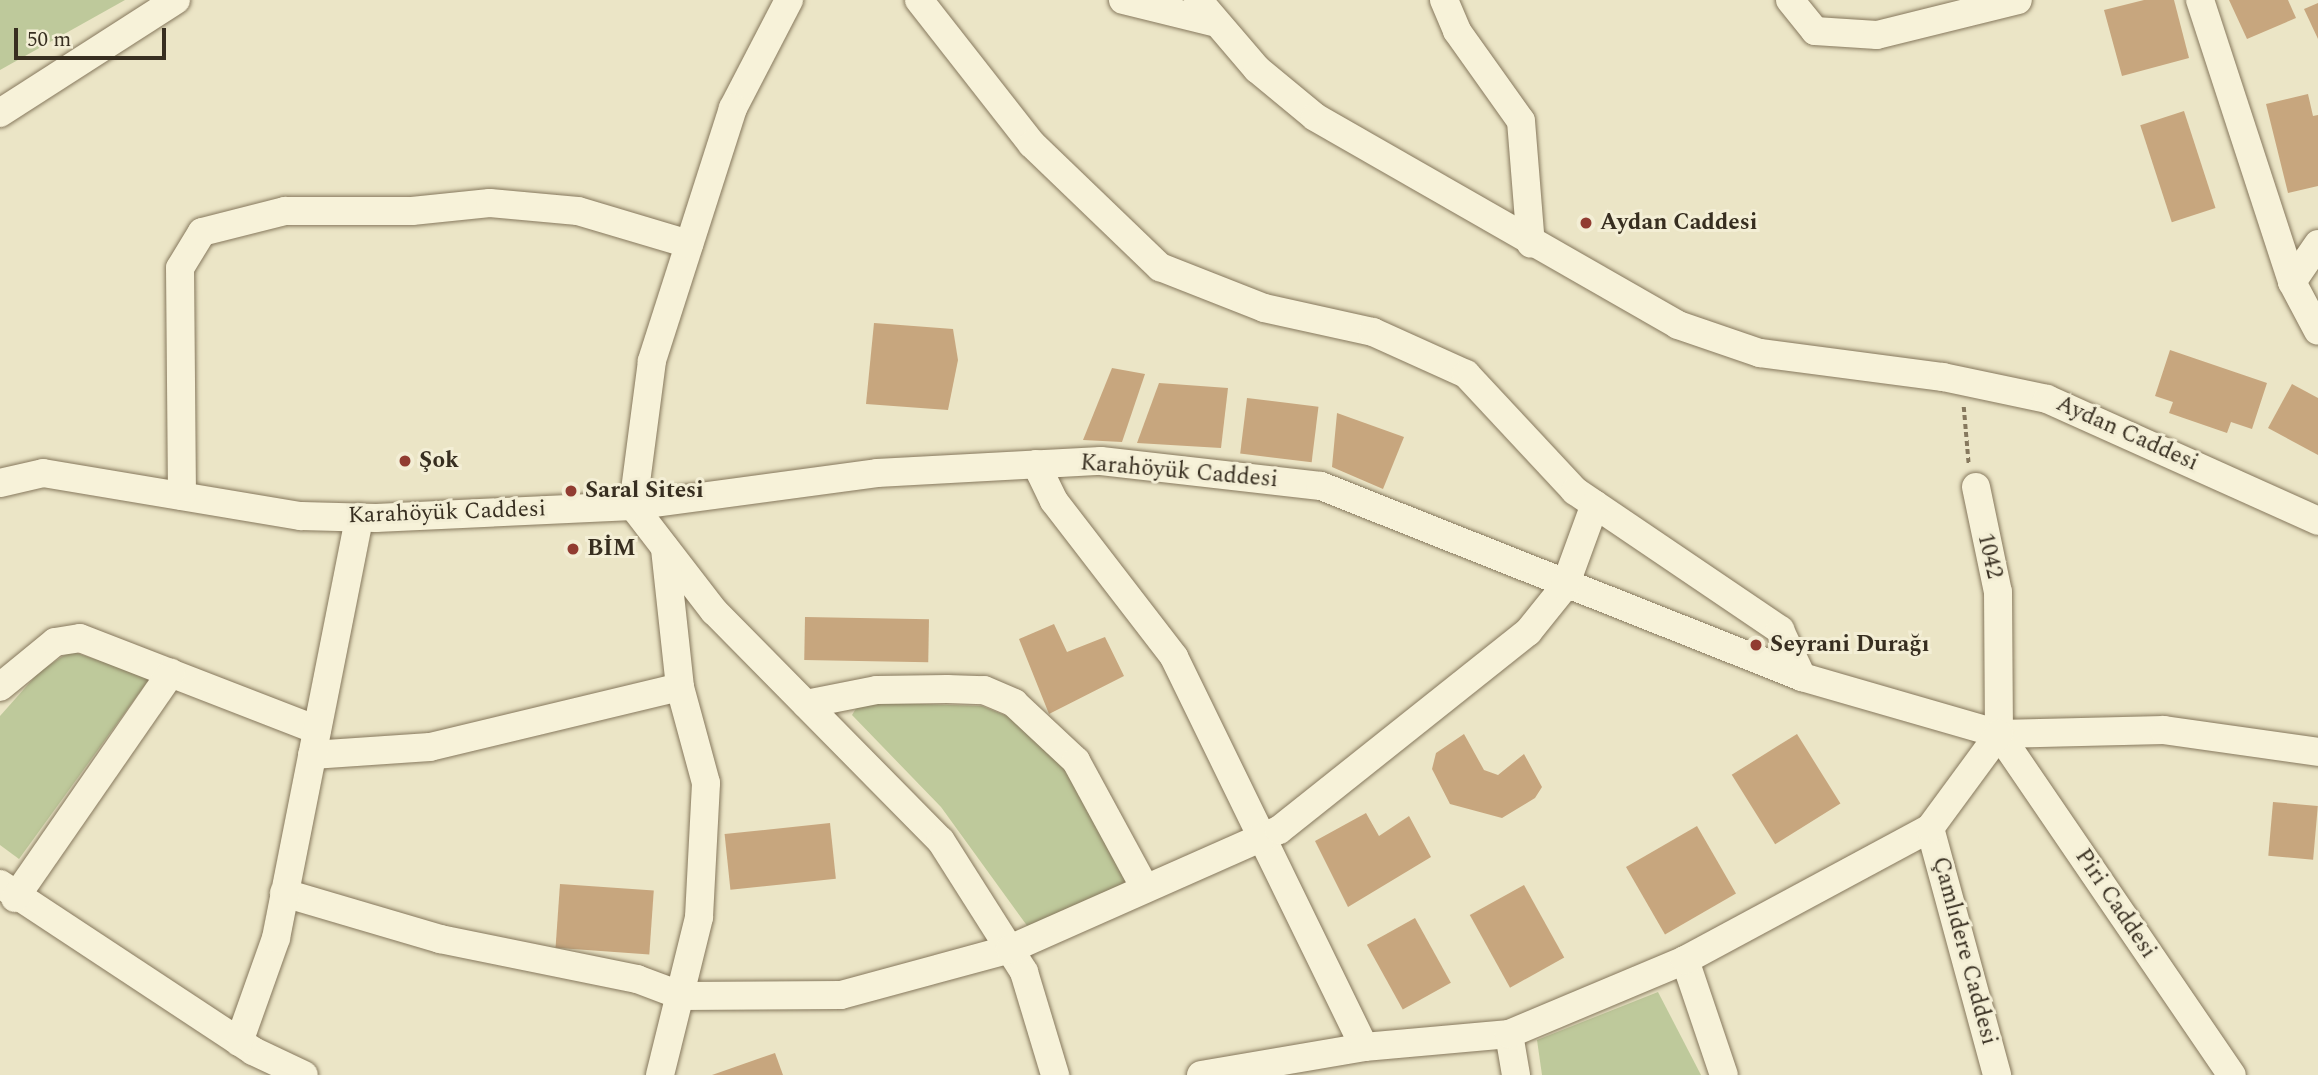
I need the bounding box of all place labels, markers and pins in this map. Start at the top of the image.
place label: Aydan Caddesi [1600,209,1757,237]
marker: Aydan Caddesi [1578,215,1594,231]
place label: Şok [419,447,459,475]
marker: Şok [397,453,413,469]
place label: Saral Sitesi [585,477,704,505]
marker: Saral Sitesi [563,483,579,499]
place label: BİM [587,535,636,563]
marker: BİM [565,541,581,557]
place label: Seyrani Durağı [1770,631,1929,659]
marker: Seyrani Durağı [1748,637,1764,653]

